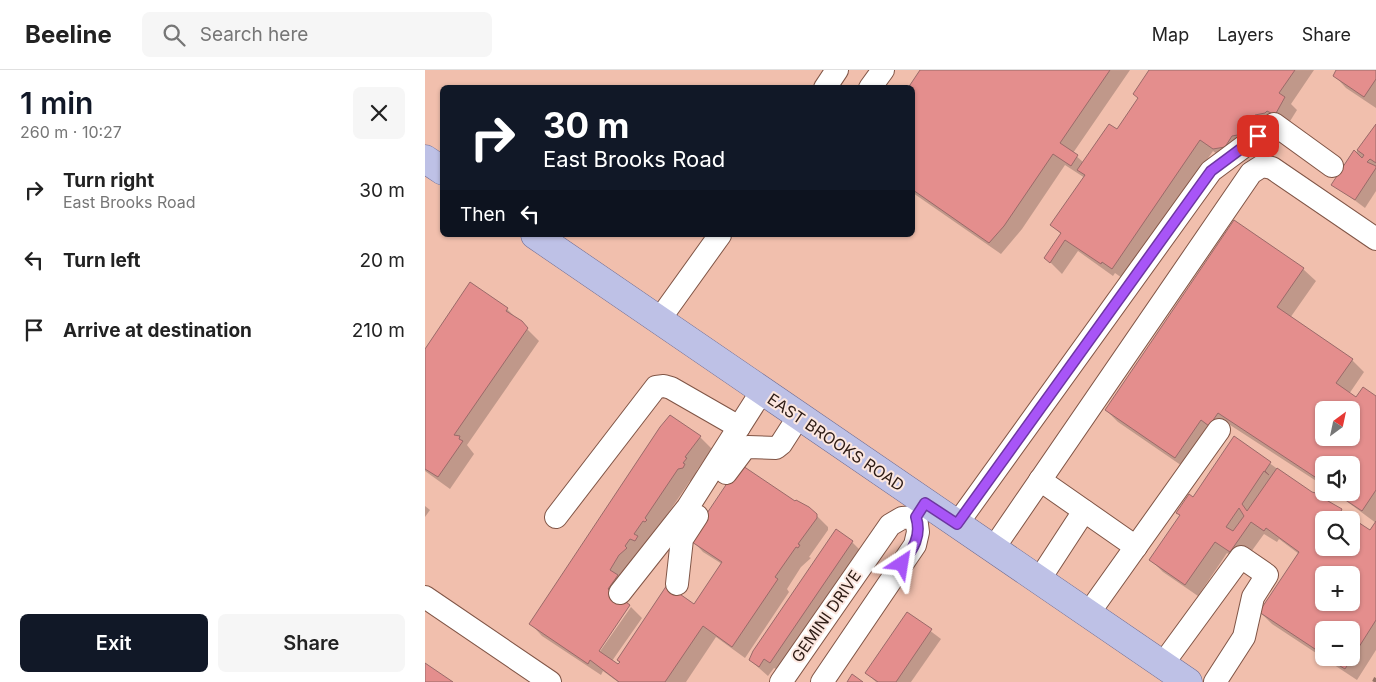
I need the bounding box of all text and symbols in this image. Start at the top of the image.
search box [142,12,492,57]
text: Beeline [25,20,112,49]
icon: search [160,21,188,49]
text: Search here [200,23,308,46]
text: Map [1152,24,1189,45]
text: Layers [1217,24,1274,45]
text: Share [1302,24,1351,45]
text: 1 min [20,85,93,121]
button: close [353,87,405,139]
text: 30 m [543,104,629,146]
icon: right [460,105,525,170]
pin [1237,115,1279,157]
text: 260 m · 10:27 [20,122,122,142]
icon: arrive [1244,122,1272,150]
text: East Brooks Road [543,146,725,172]
text: Turn right [63,169,154,192]
icon: right [20,176,48,204]
text: 30 m [359,179,405,202]
text: East Brooks Road [63,192,196,212]
icon: left [516,200,544,228]
text: Then [460,203,506,226]
icon: left [20,246,48,274]
text: Turn left [63,249,141,272]
text: 20 m [359,249,405,272]
icon: arrive [20,316,48,344]
text: Arrive at destination [63,319,252,342]
text: 210 m [352,319,405,342]
street label: EAST BROOKS ROAD [764,389,908,495]
north arrow [1315,401,1360,446]
map controls [1315,401,1360,666]
button: sound [1315,456,1360,501]
button: search [1315,511,1360,556]
position arrow [875,537,927,589]
street label: GEMINI DRIVE [787,566,865,666]
button: + [1315,566,1360,611]
button: Exit [20,614,208,672]
button: Share [218,614,405,672]
button: − [1315,621,1360,666]

